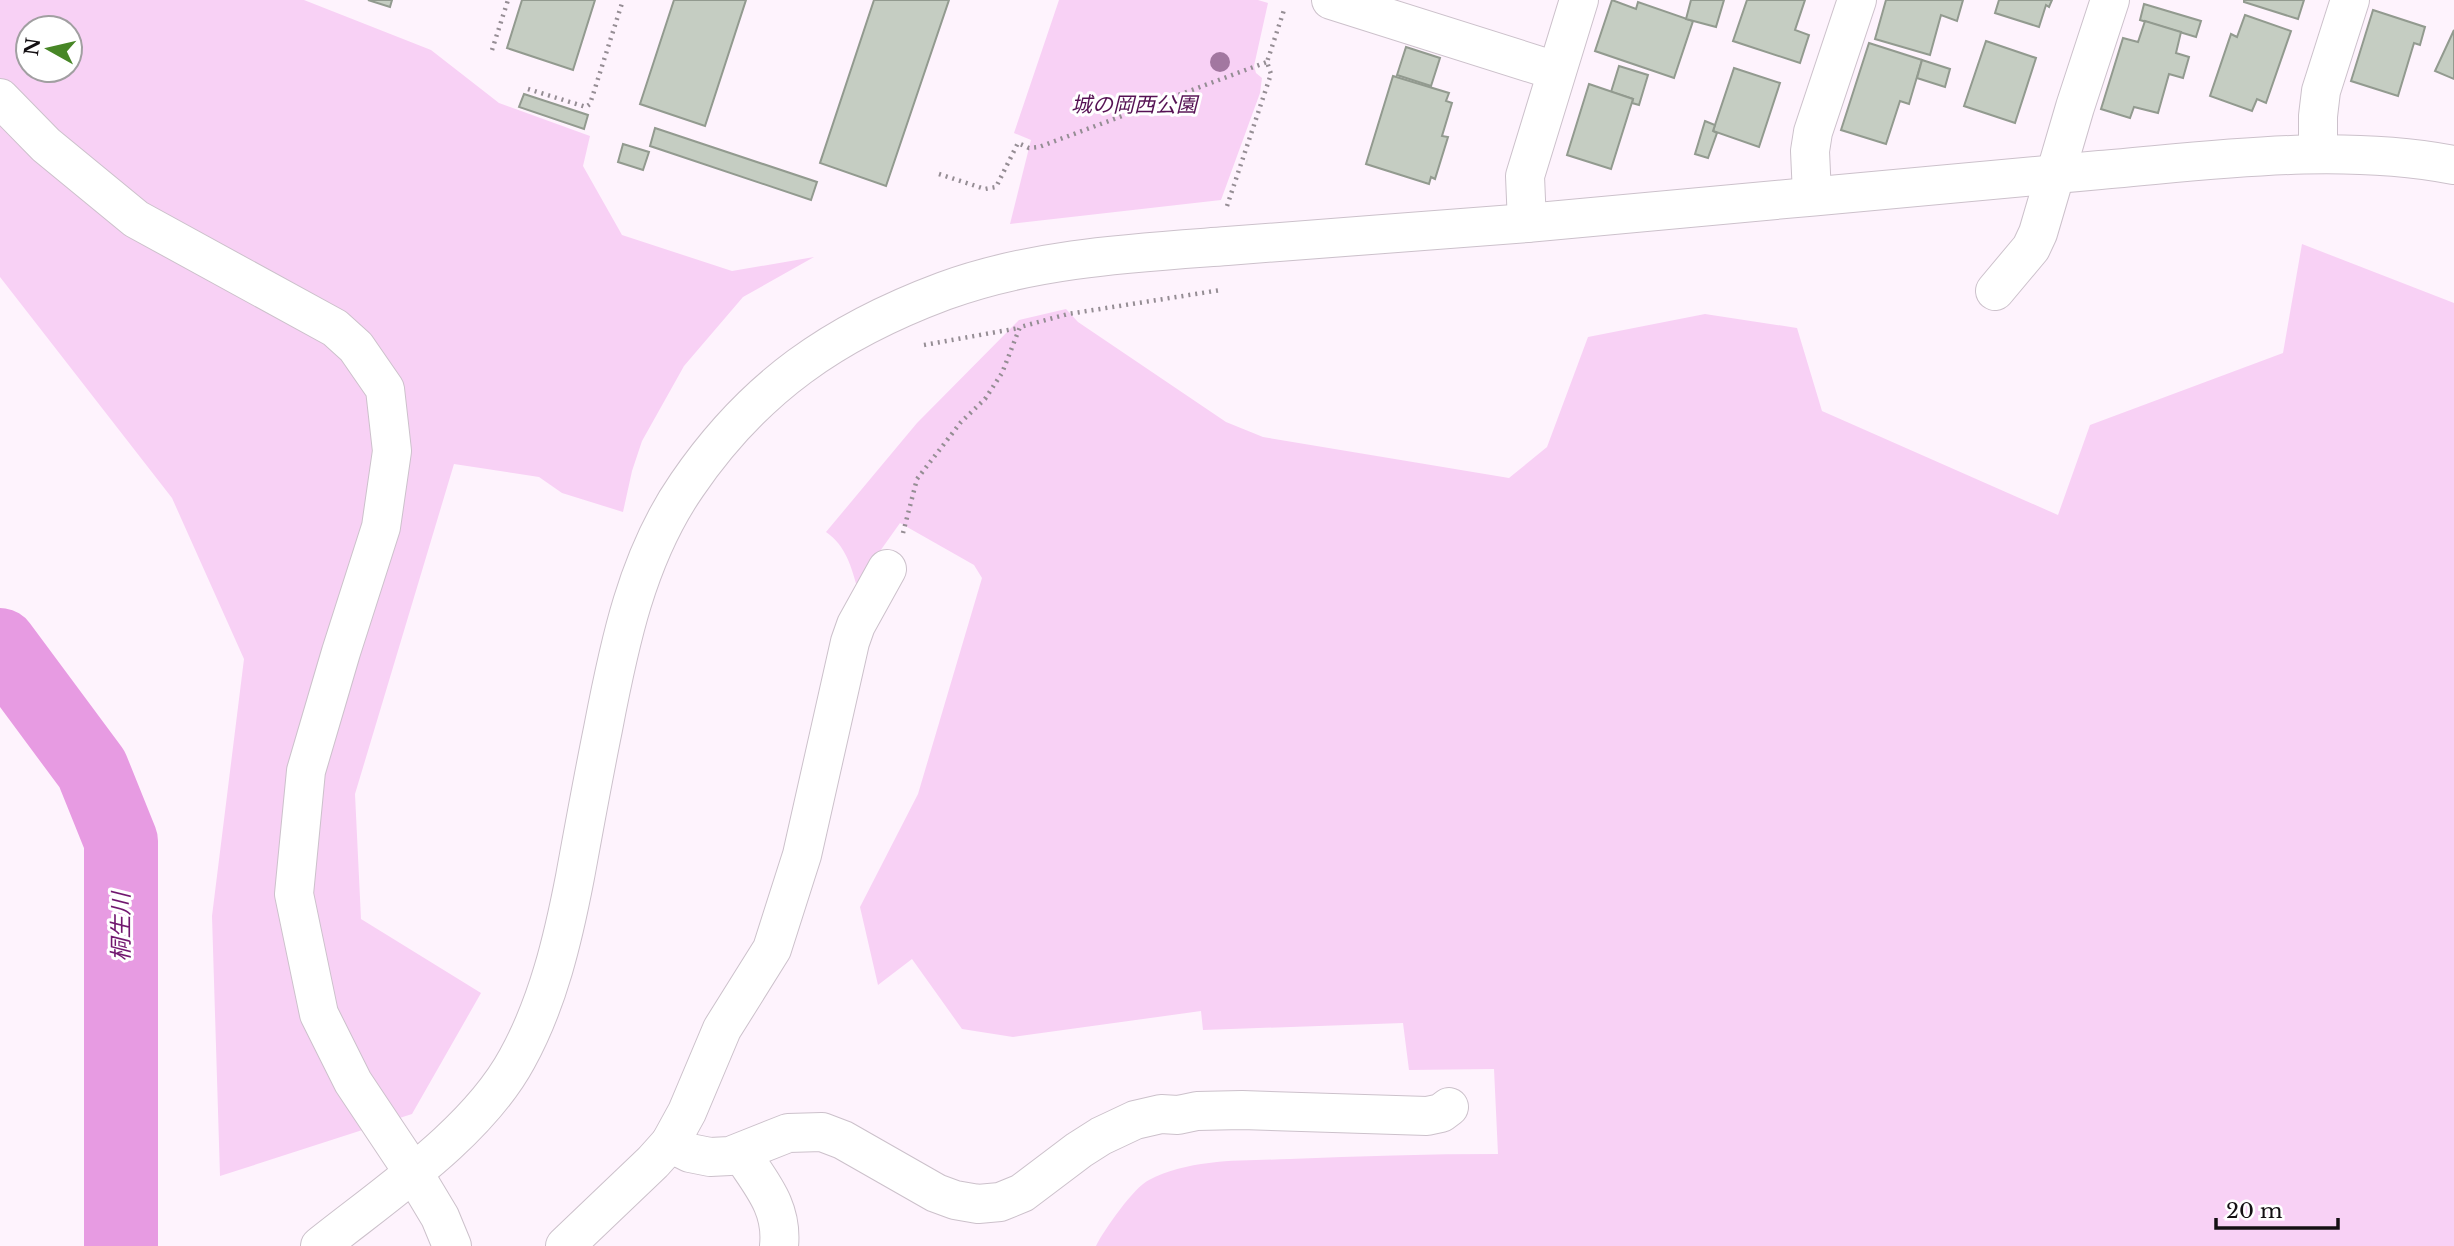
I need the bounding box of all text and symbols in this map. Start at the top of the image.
north arrow [14,14,84,84]
text: N [20,36,45,57]
park label: 城の岡西公園 [1071,92,1200,118]
water label: 桐生川 [107,890,135,962]
scale bar [2216,1186,2338,1230]
text: 20 m [2226,1198,2283,1224]

